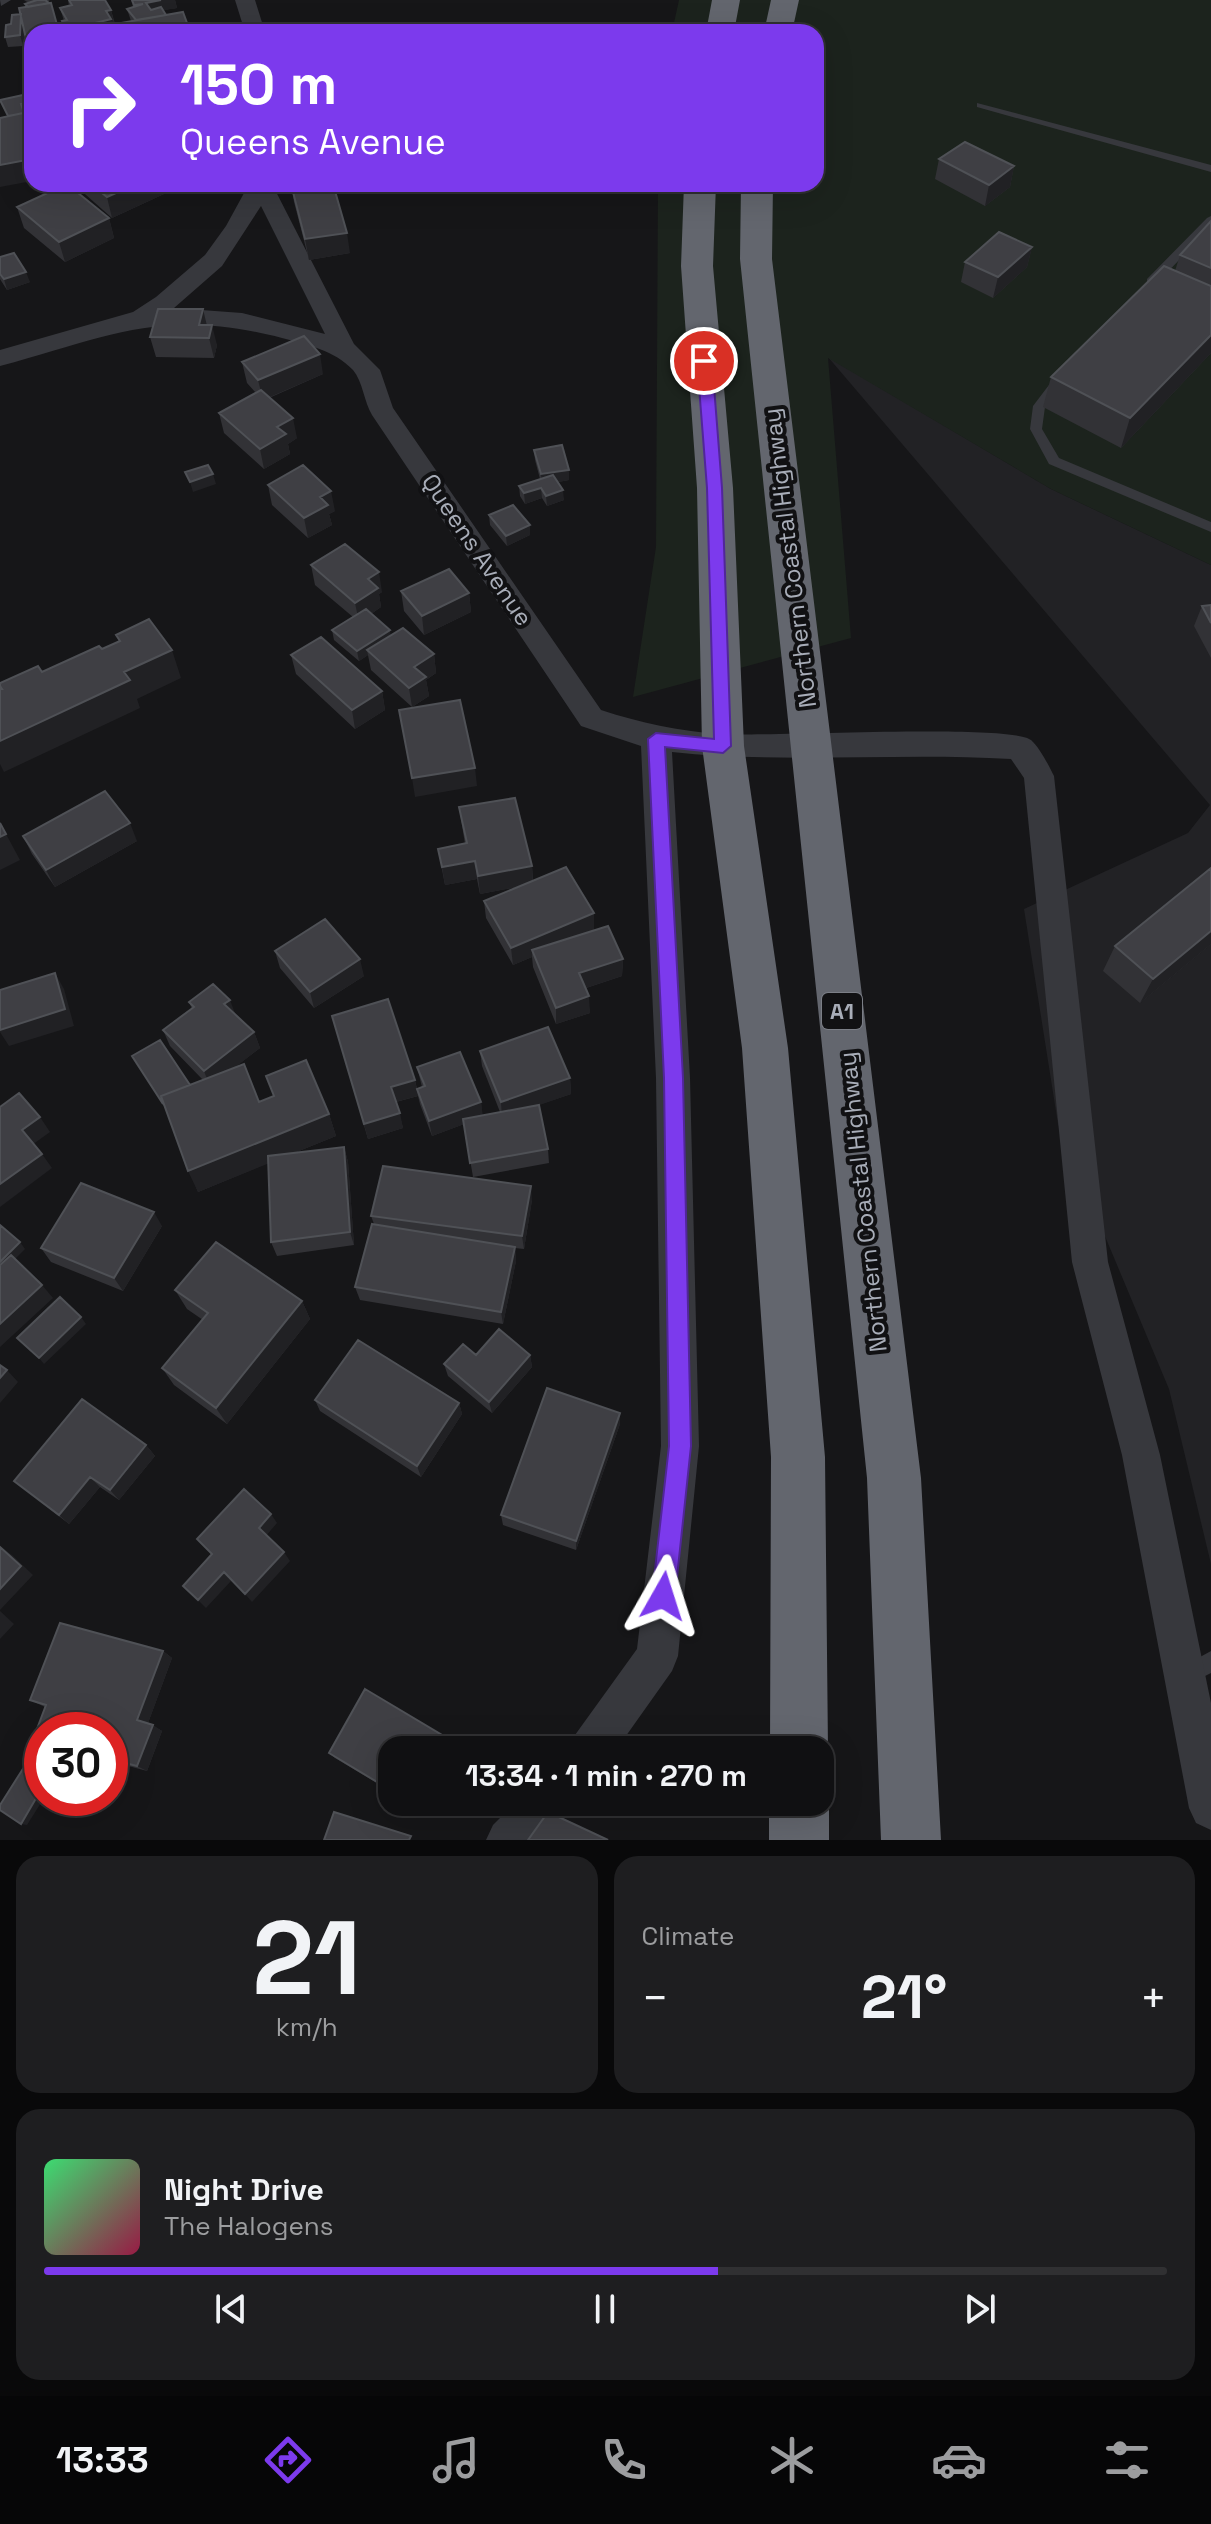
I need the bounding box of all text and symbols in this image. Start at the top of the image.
text: 150 m [180,49,337,120]
icon: right [48,56,152,160]
text: Queens Avenue [180,119,446,165]
pin [670,327,738,395]
icon: arrive [682,339,726,383]
street label: Northern Coastal Highway [756,406,823,710]
street label: Queens Avenue [415,468,540,632]
road number: A1 [822,993,862,1029]
street label: Northern Coastal Highway [831,1050,894,1354]
position arrow [621,1554,705,1638]
speed limit sign: 30 [24,1712,128,1816]
text: 13:34 · 1 min · 270 m [465,1756,747,1795]
text: 21 [252,1892,361,2024]
text: Climate [642,1919,734,1953]
text: 21° [861,1959,947,2036]
text: − [642,1970,669,2026]
text: + [1140,1970,1167,2026]
text: km/h [276,2010,338,2044]
text: Night Drive [164,2170,324,2209]
text: The Halogens [164,2209,333,2243]
icon: previous [209,2287,253,2331]
icon: pause [583,2287,627,2331]
icon: next [958,2287,1002,2331]
icon: directions [260,2432,316,2488]
icon: music [428,2432,484,2488]
icon: phone [596,2432,652,2488]
icon: climate [764,2432,820,2488]
icon: car [931,2432,987,2488]
icon: filters [1099,2432,1155,2488]
text: 13:33 [56,2437,149,2483]

